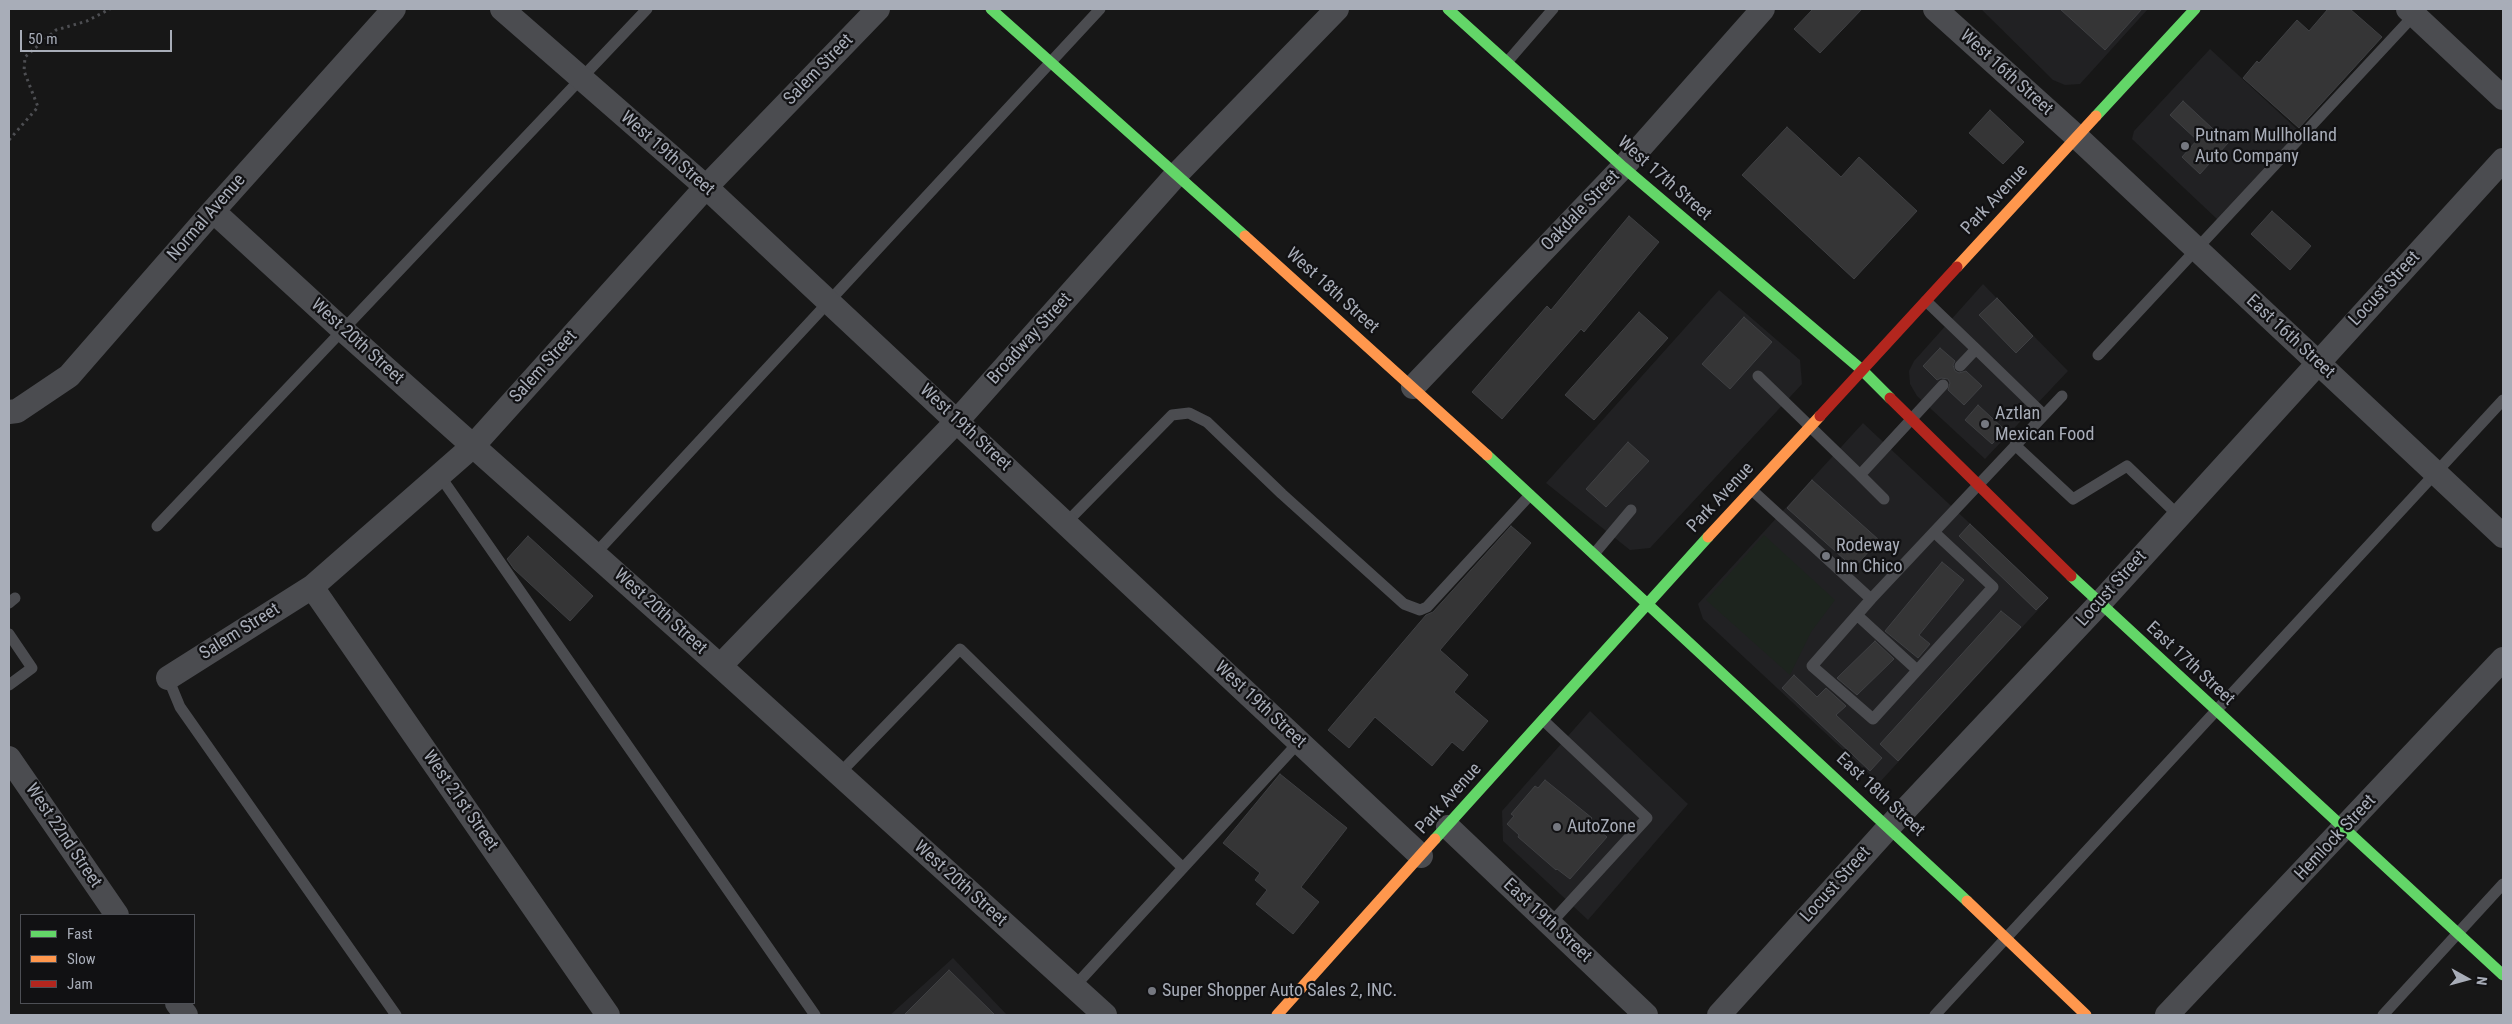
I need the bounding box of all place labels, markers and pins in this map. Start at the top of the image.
place label: Putnam Mullholland Auto Company [2195,125,2337,168]
marker: Putnam Mullholland Auto Company [2179,140,2191,152]
place label: Aztlan Mexican Food [1995,403,2094,446]
marker: Aztlan Mexican Food [1979,418,1991,430]
place label: Rodeway Inn Chico [1836,535,1902,578]
marker: Rodeway Inn Chico [1820,550,1832,562]
place label: AutoZone [1567,816,1636,838]
marker: AutoZone [1551,821,1563,833]
place label: Super Shopper Auto Sales 2, INC. [1162,980,1397,1002]
marker: Super Shopper Auto Sales 2, INC. [1146,985,1158,997]

